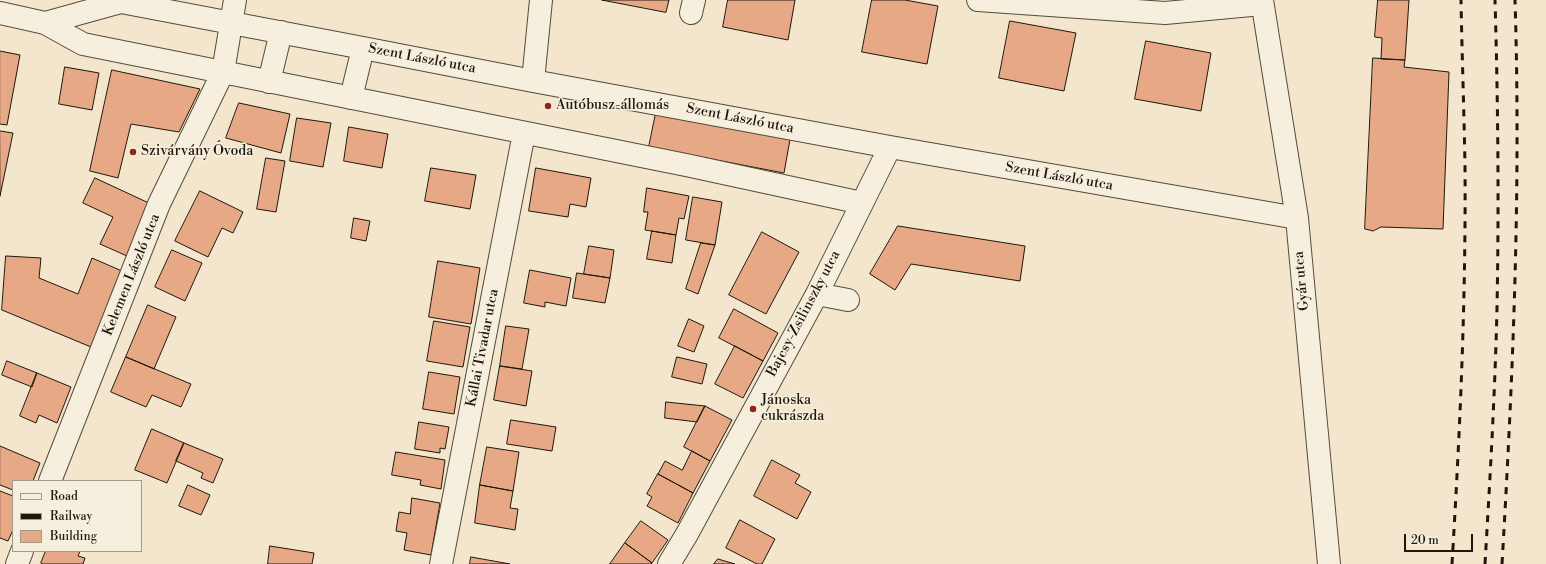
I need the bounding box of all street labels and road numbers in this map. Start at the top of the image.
street label: Szent László utca [367,40,477,78]
street label: Szent László utca [685,100,795,138]
street label: Szent László utca [1004,159,1114,195]
street label: Kelemen László utca [100,212,164,338]
street label: Bajcsy-Zsilinszky utca [764,248,844,380]
street label: Gyár utca [1291,250,1313,312]
street label: Kállai Tivadar utca [463,288,503,408]

